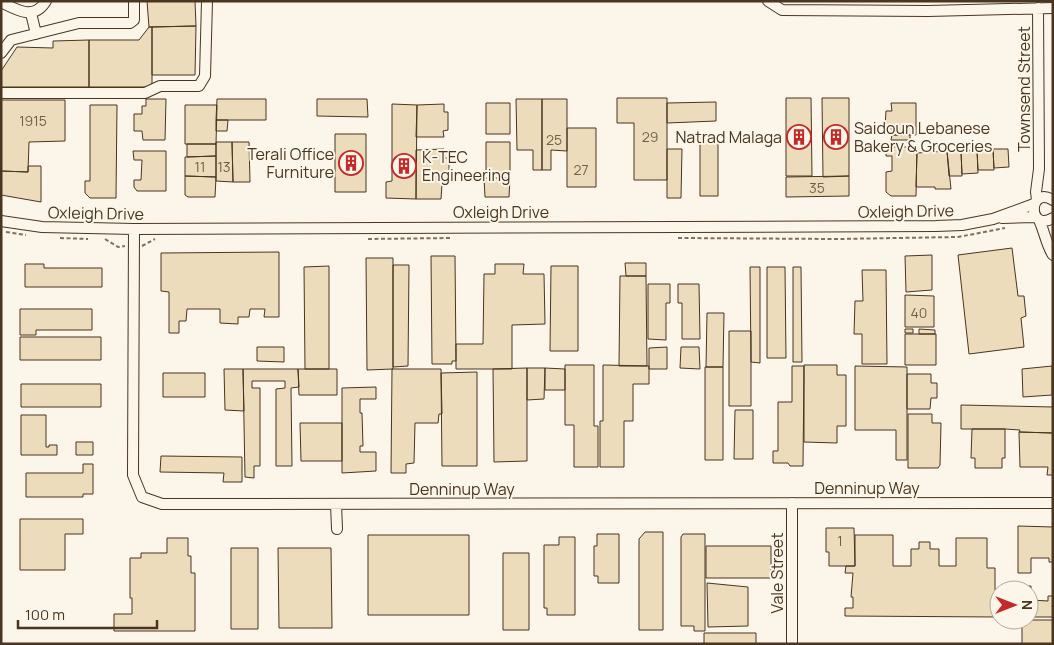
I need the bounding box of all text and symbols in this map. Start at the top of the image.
street label: Townsend Street [1013,26,1035,152]
house number: 1915 [19,111,47,130]
place label: Saidoun Lebanese Bakery & Groceries [854,117,992,157]
building icon: Natrad Malaga [786,124,812,150]
building icon: Saidoun Lebanese Bakery & Groceries [823,124,849,150]
place label: Natrad Malaga [675,126,782,148]
house number: 29 [642,127,658,146]
house number: 25 [546,130,562,149]
place label: Terali Office Furniture [247,143,334,183]
place label: K-TEC Engineering [422,146,510,186]
building icon: Terali Office Furniture [338,150,364,176]
building icon: K-TEC Engineering [391,153,417,179]
house number: 11 [195,157,205,176]
house number: 13 [217,157,231,176]
house number: 27 [573,160,589,179]
house number: 35 [809,178,825,197]
street label: Oxleigh Drive [858,199,954,223]
street label: Oxleigh Drive [48,201,144,225]
street label: Oxleigh Drive [453,201,549,223]
house number: 40 [911,303,927,322]
street label: Denninup Way [814,477,920,499]
street label: Denninup Way [409,478,515,500]
house number: 1 [837,531,843,550]
street label: Vale Street [766,532,788,614]
north arrow [989,580,1039,630]
scale bar [18,598,156,630]
text: N [1018,600,1037,610]
text: 100 m [25,604,65,625]

